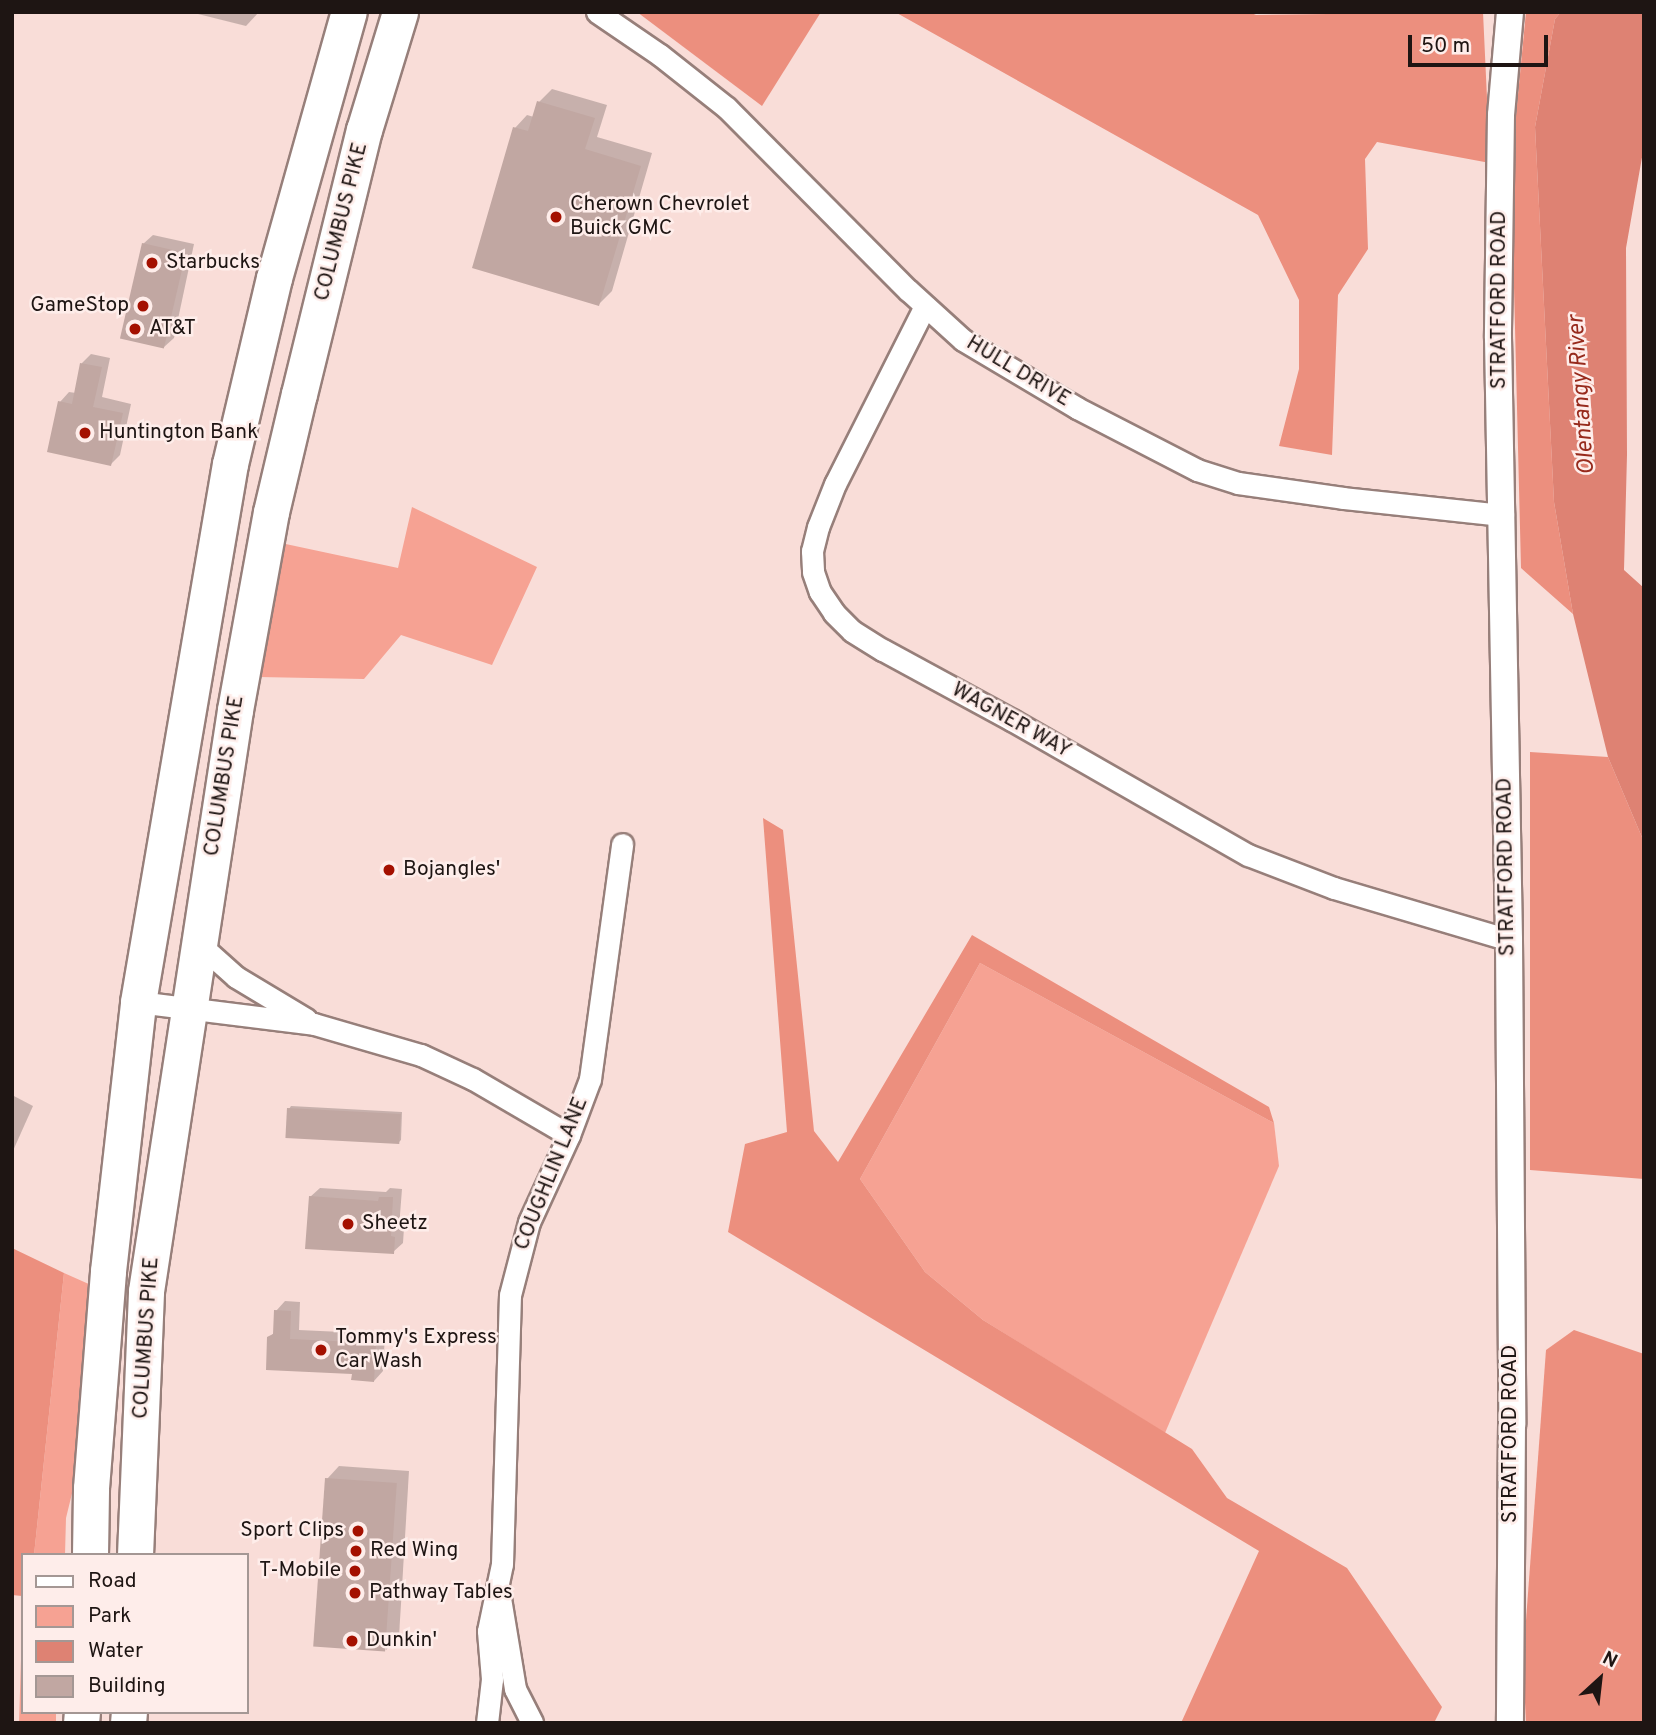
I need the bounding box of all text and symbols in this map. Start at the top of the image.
scale bar [1411,21,1551,65]
text: 50 m [1421,33,1470,60]
street label: COLUMBUS PIKE [310,140,374,304]
place label: Cherown Chevrolet Buick GMC [570,192,750,242]
marker: Cherown Chevrolet Buick GMC [548,209,564,225]
street label: STRATFORD ROAD [1487,211,1513,389]
place label: Starbucks [166,250,260,276]
marker: Starbucks [144,255,160,271]
place label: GameStop [30,293,129,319]
marker: GameStop [135,298,151,314]
water label: Olentangy River [1564,314,1602,476]
place label: AT&T [149,316,196,342]
marker: AT&T [127,321,143,337]
street label: HULL DRIVE [961,331,1075,413]
place label: Huntington Bank [99,420,258,446]
marker: Huntington Bank [77,425,93,441]
street label: WAGNER WAY [947,678,1075,764]
street label: COLUMBUS PIKE [200,694,250,858]
street label: STRATFORD ROAD [1493,778,1521,956]
place label: Bojangles' [403,857,500,883]
marker: Bojangles' [381,862,397,878]
street label: COUGHLIN LANE [510,1094,594,1254]
place label: Sheetz [362,1211,428,1237]
marker: Sheetz [340,1216,356,1232]
street label: COLUMBUS PIKE [129,1256,165,1420]
place label: Tommy's Express Car Wash [335,1325,497,1375]
marker: Tommy's Express Car Wash [313,1342,329,1358]
street label: STRATFORD ROAD [1498,1345,1524,1523]
place label: Sport Clips [240,1518,344,1544]
marker: Sport Clips [350,1523,366,1539]
place label: Red Wing [370,1538,459,1564]
marker: Red Wing [348,1543,364,1559]
legend [21,1553,248,1714]
place label: T-Mobile [259,1558,341,1584]
marker: T-Mobile [347,1563,363,1579]
text: Road [88,1568,137,1595]
place label: Pathway Tables [369,1580,514,1606]
marker: Pathway Tables [347,1585,363,1601]
text: Park [88,1603,131,1630]
place label: Dunkin' [366,1628,437,1654]
marker: Dunkin' [344,1633,360,1649]
text: Water [88,1638,143,1665]
north arrow [1565,1644,1635,1714]
text: N [1598,1646,1621,1674]
text: Building [88,1673,166,1700]

